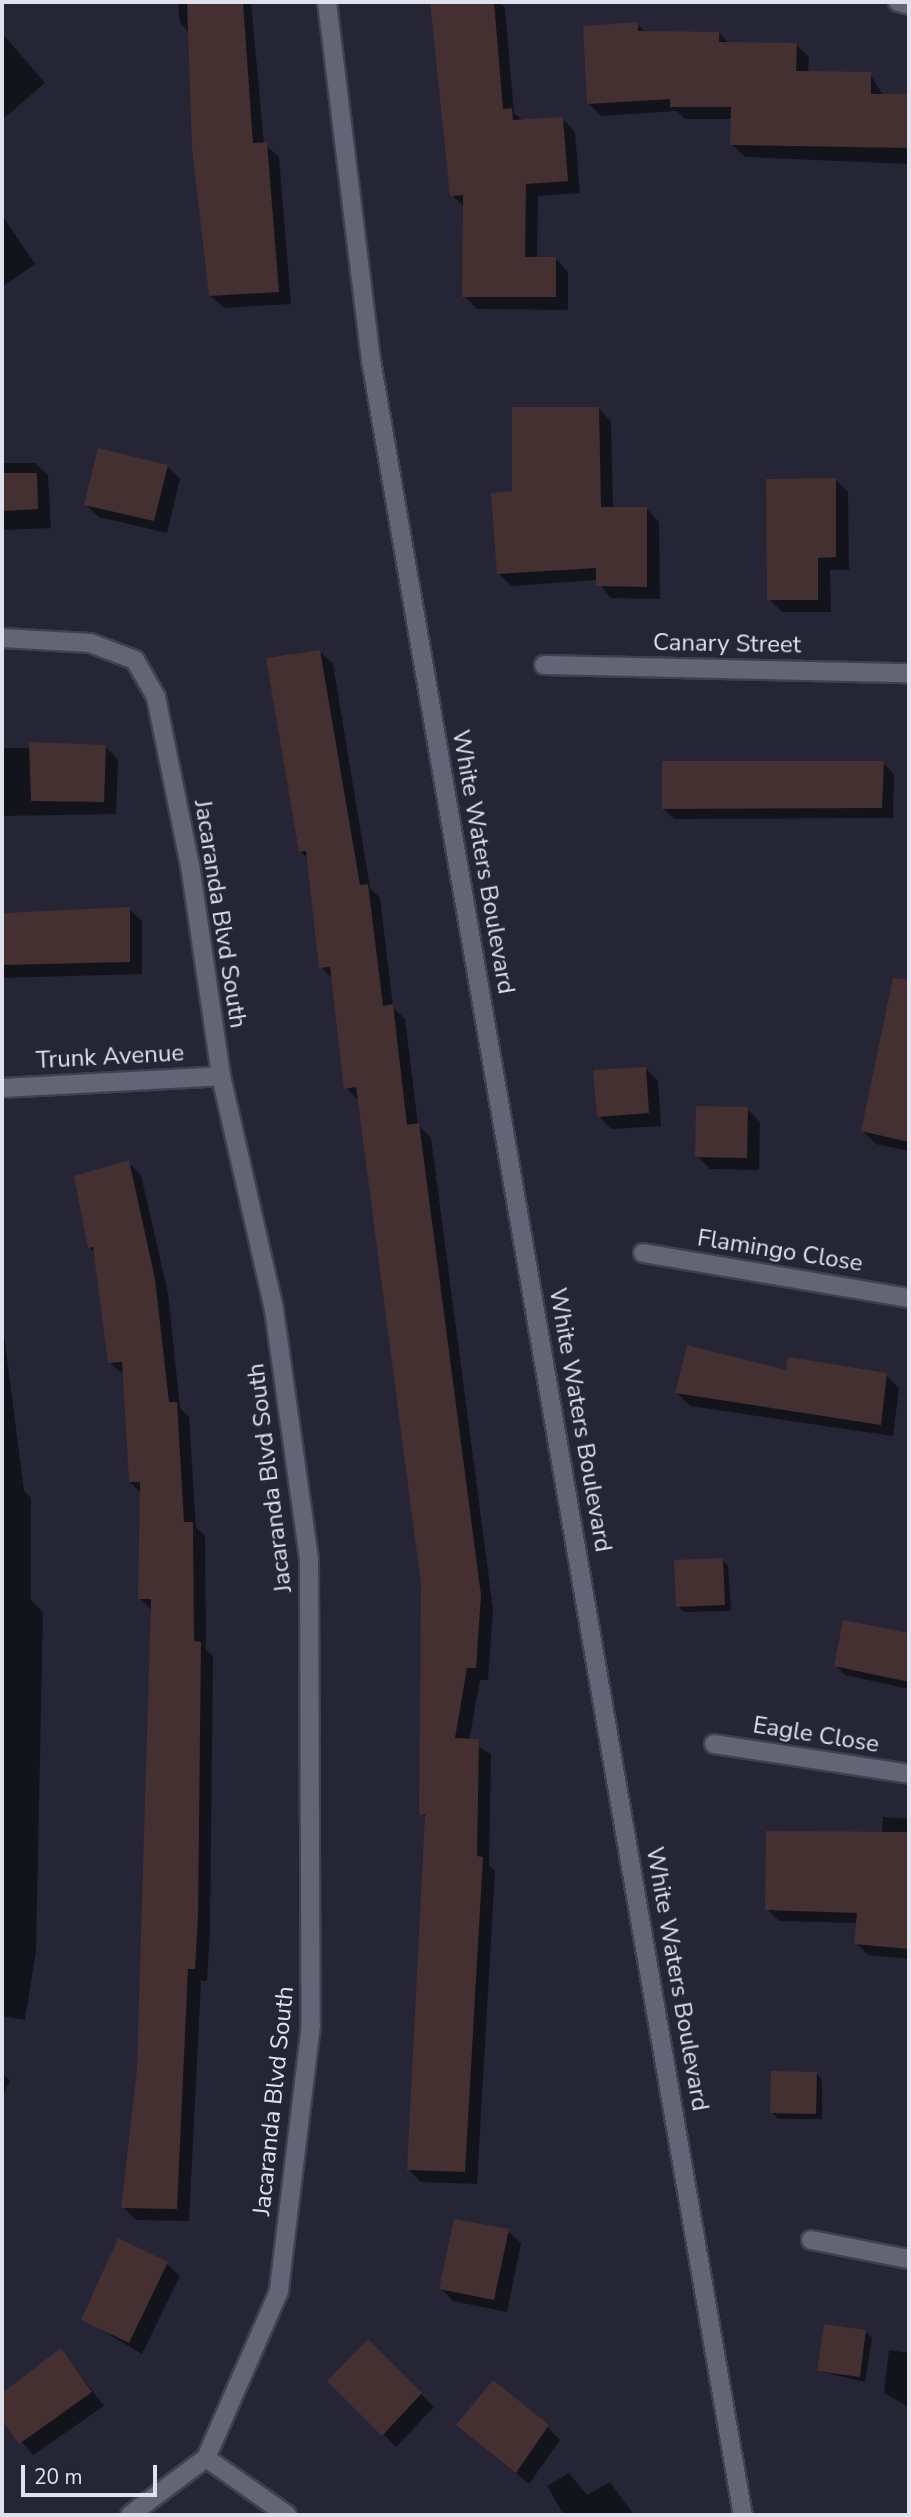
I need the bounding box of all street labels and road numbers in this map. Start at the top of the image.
street label: Canary Street [653,628,801,660]
street label: White Waters Boulevard [446,728,520,996]
street label: Jacaranda Blvd South [188,798,252,1030]
street label: Trunk Avenue [35,1039,185,1075]
street label: Flamingo Close [695,1224,865,1278]
street label: White Waters Boulevard [543,1286,617,1554]
street label: Jacaranda Blvd South [242,1362,298,1594]
street label: Eagle Close [751,1711,881,1759]
street label: White Waters Boulevard [640,1845,714,2113]
street label: Jacaranda Blvd South [248,1985,300,2217]

